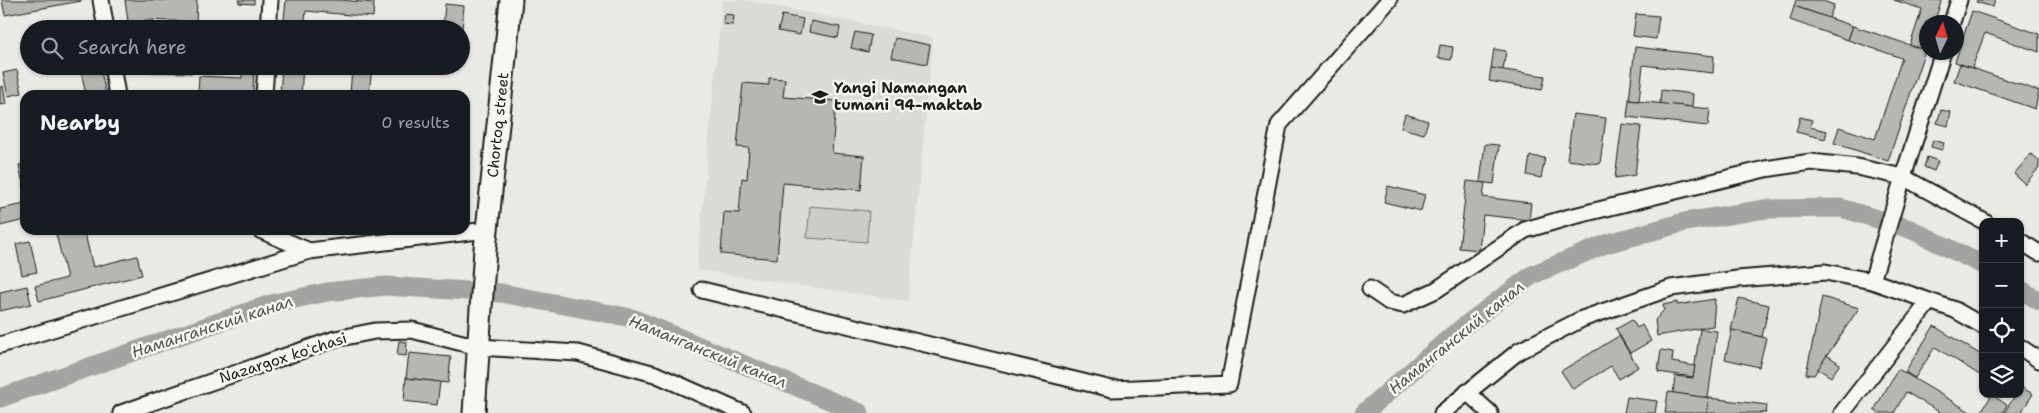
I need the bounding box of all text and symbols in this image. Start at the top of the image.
north arrow [1919,15,1964,60]
search box [20,20,470,75]
icon: search [38,34,66,62]
text: Search here [78,35,187,60]
street label: Chortoq street [483,71,513,179]
place label: Yangi Namangan tumani 94-maktab [834,78,982,115]
school or university icon: Yangi Namangan tumani 94-maktab [810,87,830,107]
text: Nearby [40,109,120,137]
text: 0 results [381,112,450,133]
map controls [1979,218,2024,398]
button: + [1979,218,2024,263]
button: − [1979,263,2024,308]
water label: Наманганский канал [1384,276,1529,399]
water label: Наманганский канал [129,290,296,363]
button: locate [1979,308,2024,353]
water label: Наманганский канал [626,310,790,393]
street label: Nazargox koʻchasi [217,328,349,388]
button: layers [1979,353,2024,398]

